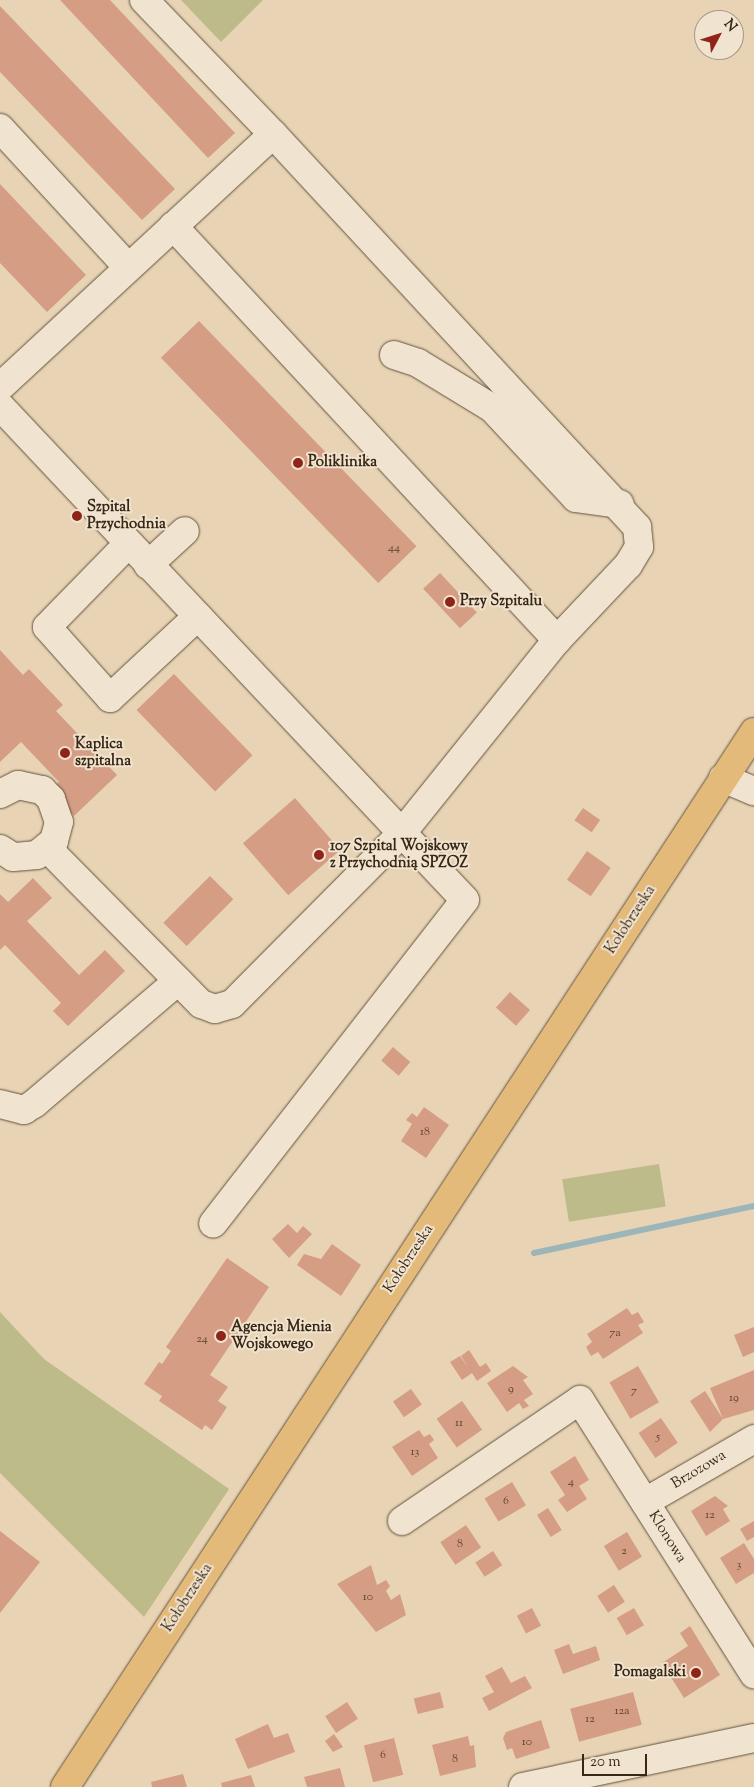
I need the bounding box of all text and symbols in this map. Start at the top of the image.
north arrow [694,10,744,60]
text: N [718,15,741,37]
place label: Poliklinika [308,454,377,472]
marker: Poliklinika [292,457,304,469]
place label: Szpital Przychodnia [87,498,166,533]
marker: Szpital Przychodnia [71,510,83,522]
house number: 44 [388,542,400,556]
place label: Przy Szpitalu [460,593,542,611]
marker: Przy Szpitalu [444,596,456,608]
place label: Kaplica szpitalna [75,735,131,770]
marker: Kaplica szpitalna [59,747,71,759]
place label: 107 Szpital Wojskowy z Przychodnią SPZOZ [330,837,468,872]
marker: 107 Szpital Wojskowy z Przychodnią SPZOZ [312,848,326,862]
street label: Kołobrzeska [602,882,660,958]
house number: 18 [420,1126,430,1140]
street label: Kołobrzeska [380,1221,438,1297]
place label: Agencja Mienia Wojskowego [231,1318,332,1353]
house number: 7a [609,1327,621,1341]
marker: Agencja Mienia Wojskowego [215,1330,227,1342]
house number: 24 [196,1333,208,1347]
house number: 9 [508,1383,514,1397]
house number: 7 [631,1385,637,1399]
house number: 19 [729,1392,739,1406]
house number: 11 [455,1417,463,1431]
house number: 5 [656,1431,660,1445]
house number: 13 [411,1446,419,1460]
street label: Brzozowa [668,1447,730,1493]
house number: 4 [568,1476,574,1490]
house number: 6 [503,1495,509,1509]
street label: Klonowa [644,1508,690,1566]
house number: 12 [705,1509,715,1523]
house number: 8 [457,1538,463,1552]
house number: 2 [621,1545,627,1559]
house number: 3 [737,1559,741,1573]
street label: Kołobrzeska [159,1560,217,1636]
house number: 10 [363,1591,373,1605]
place label: Pomagalski [614,1664,686,1682]
marker: Pomagalski [690,1667,702,1679]
house number: 12a [614,1705,630,1719]
house number: 12 [585,1713,595,1727]
house number: 10 [522,1736,532,1750]
scale bar [584,1744,649,1776]
house number: 6 [380,1749,386,1763]
text: 20 m [590,1752,621,1773]
house number: 8 [452,1753,458,1767]

